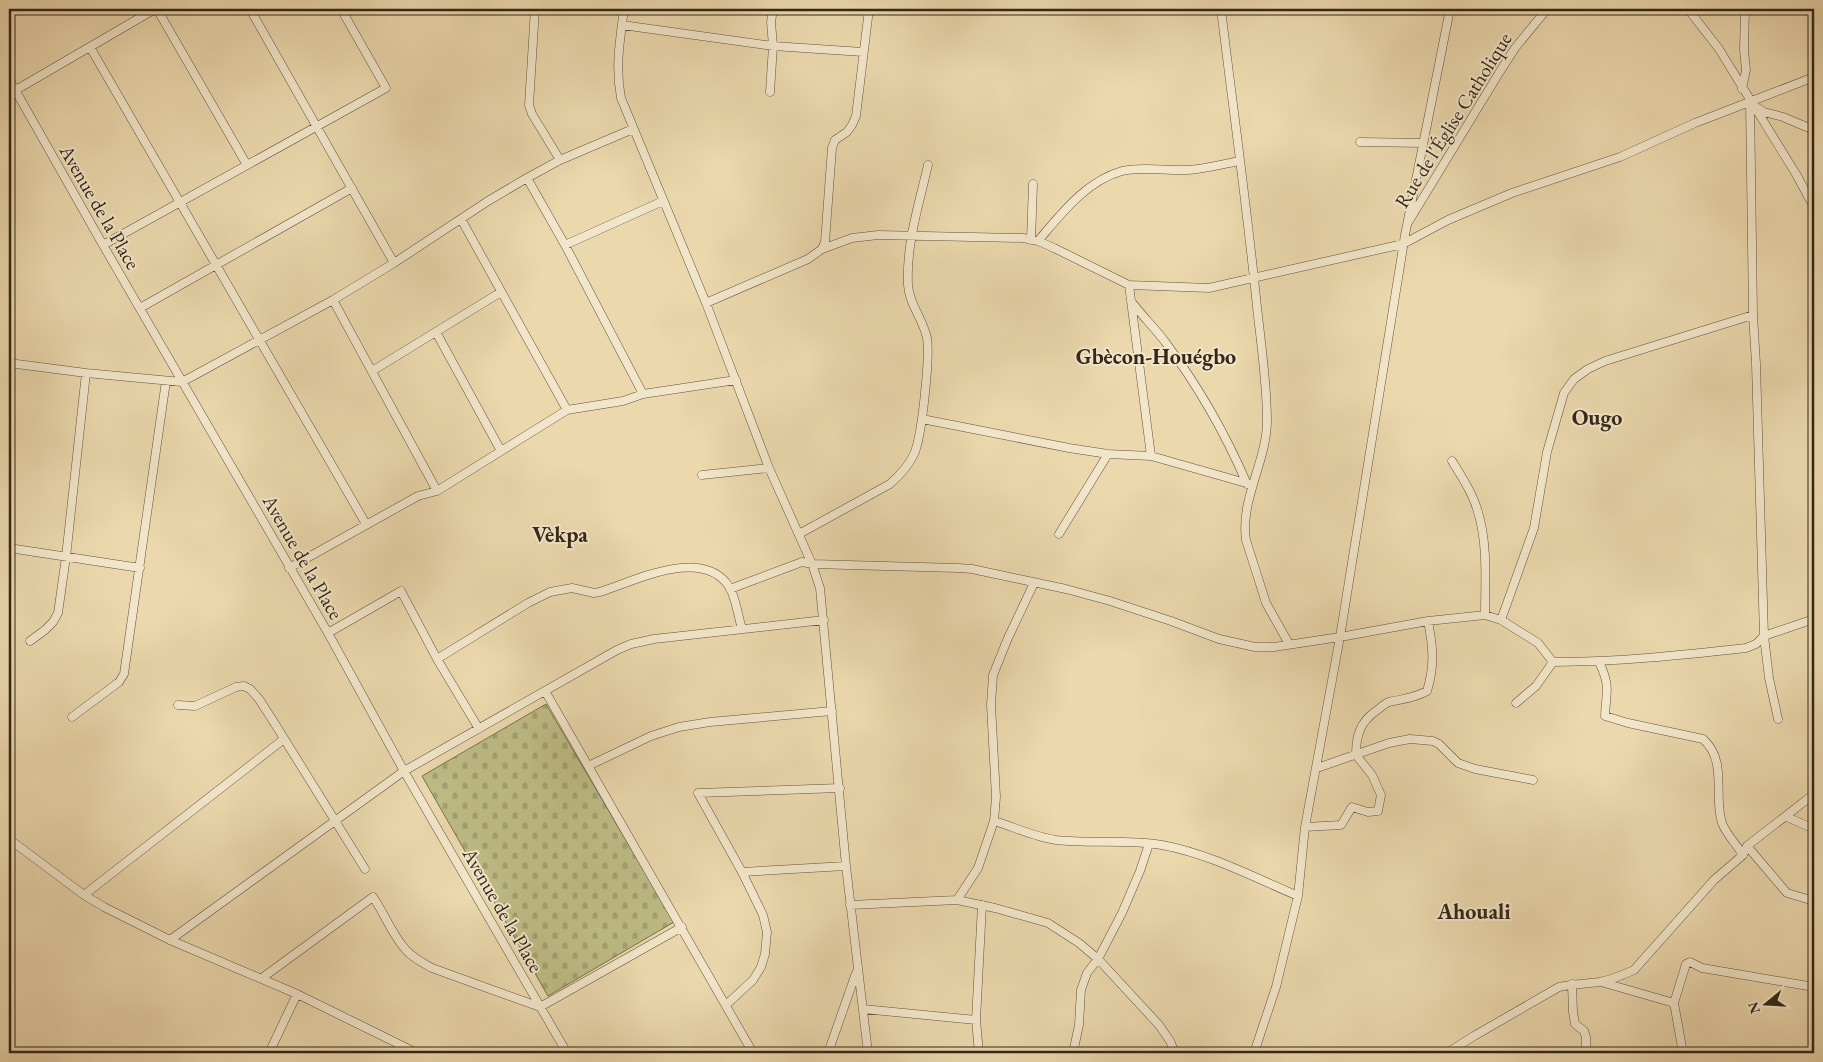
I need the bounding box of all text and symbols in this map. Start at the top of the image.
street label: Rue de l'Église Catholique [1388,27,1518,213]
street label: Avenue de la Place [53,139,146,274]
district label: Gbècon-Houégbo [1076,342,1236,371]
district label: Ougo [1572,403,1622,432]
street label: Avenue de la Place [256,489,349,624]
district label: Vèkpa [532,520,588,549]
street label: Avenue de la Place [456,842,549,977]
district label: Ahouali [1436,897,1511,926]
north arrow [1740,980,1790,1030]
text: N [1743,999,1764,1016]

